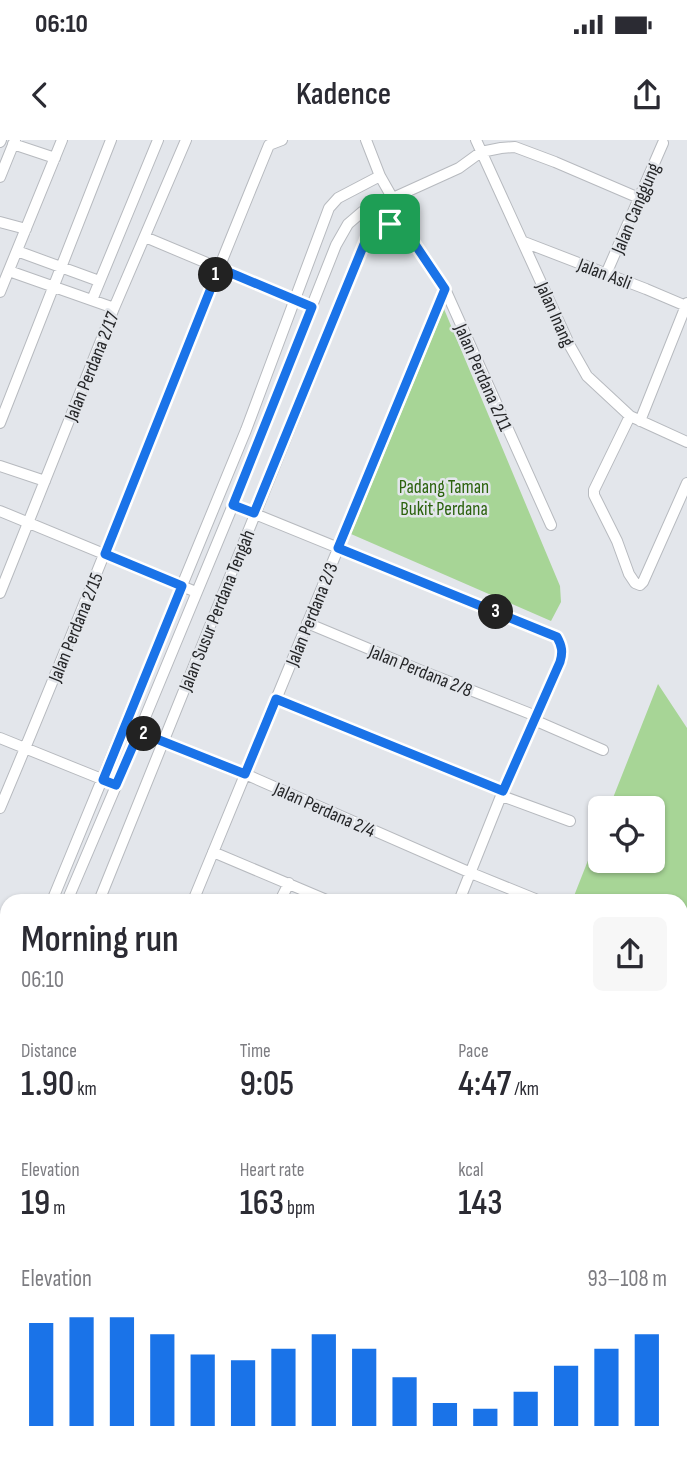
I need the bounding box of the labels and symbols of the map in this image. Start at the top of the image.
street label: Jalan Canggung [607,159,666,258]
pin [360,194,420,254]
street label: Jalan Asli [573,253,635,295]
pin: 1 [198,258,234,292]
street label: Jalan Inang [530,278,579,351]
street label: Jalan Perdana 2/17 [60,308,125,425]
street label: Jalan Perdana 2/11 [448,320,517,435]
park label: Padang Taman Bukit Perdana [399,476,489,521]
street label: Jalan Susur Perdana Tengah [174,526,260,696]
street label: Jalan Perdana 2/3 [281,559,344,671]
street label: Jalan Perdana 2/15 [44,570,109,686]
pin: 3 [478,594,514,630]
street label: Jalan Perdana 2/8 [364,640,476,703]
pin: 2 [127,716,162,752]
street label: Jalan Perdana 2/4 [269,777,379,843]

